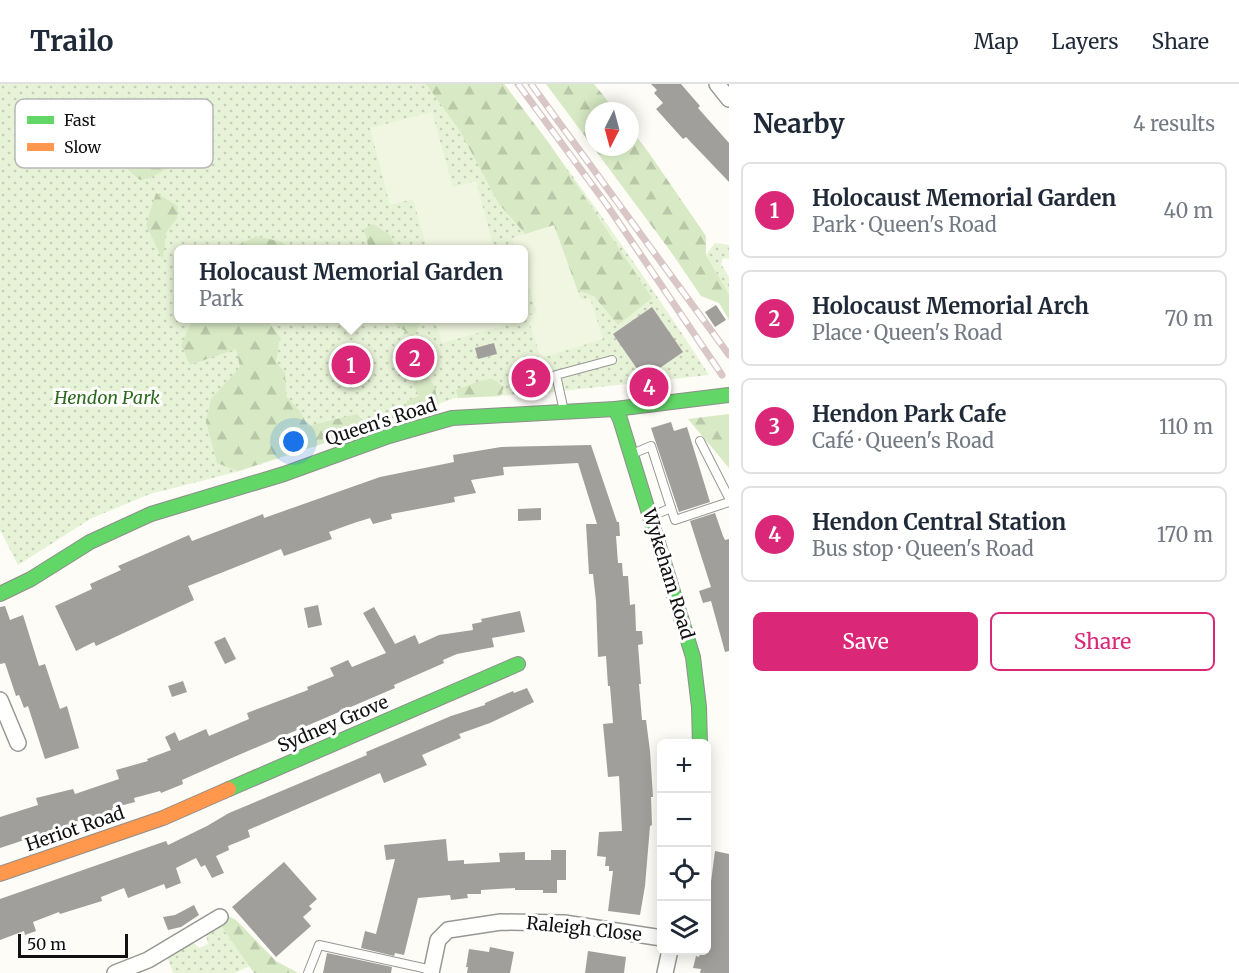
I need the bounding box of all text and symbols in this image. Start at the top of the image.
text: Trailo [30,23,114,59]
text: Map [974,28,1019,55]
text: Layers [1052,28,1119,55]
text: Share [1152,28,1209,55]
legend [15,99,213,168]
north arrow [585,102,639,156]
text: Nearby [753,107,845,140]
text: Fast [64,110,97,130]
text: 4 results [1133,111,1215,136]
text: Slow [64,137,102,157]
text: Holocaust Memorial Garden [812,184,1116,212]
text: 1 [770,198,779,223]
text: 40 m [1163,198,1213,223]
text: Park · Queen's Road [812,212,997,237]
popup [174,245,528,323]
text: Holocaust Memorial Garden [199,258,503,286]
text: Park [199,286,243,311]
text: Holocaust Memorial Arch [812,292,1089,320]
text: 2 [769,306,780,331]
text: 70 m [1165,306,1213,331]
text: Place · Queen's Road [812,320,1002,345]
pin: 2 [396,336,434,380]
pin: 1 [332,342,370,388]
pin: 3 [512,356,550,400]
pin: 4 [630,364,668,410]
park label: Hendon Park [53,386,160,409]
street label: Queen's Road [322,393,440,450]
text: Hendon Park Cafe [812,400,1006,428]
text: 3 [769,414,780,439]
text: 110 m [1159,414,1213,439]
your location [279,427,308,456]
text: Café · Queen's Road [812,428,994,453]
street label: Wykeham Road [637,505,699,642]
text: Hendon Central Station [812,508,1066,536]
text: 4 [768,522,781,547]
text: 170 m [1157,522,1213,547]
text: Bus stop · Queen's Road [812,536,1034,561]
button: Save [753,612,978,671]
button: Share [990,612,1215,671]
street label: Sydney Grove [274,690,392,757]
map controls [657,739,711,955]
button: + [657,739,711,793]
button: − [657,793,711,847]
street label: Heriot Road [22,801,127,856]
button: locate [657,847,711,901]
button: layers [657,901,711,955]
street label: Raleigh Close [525,911,643,946]
scale bar [18,931,128,958]
text: 50 m [27,934,66,954]

